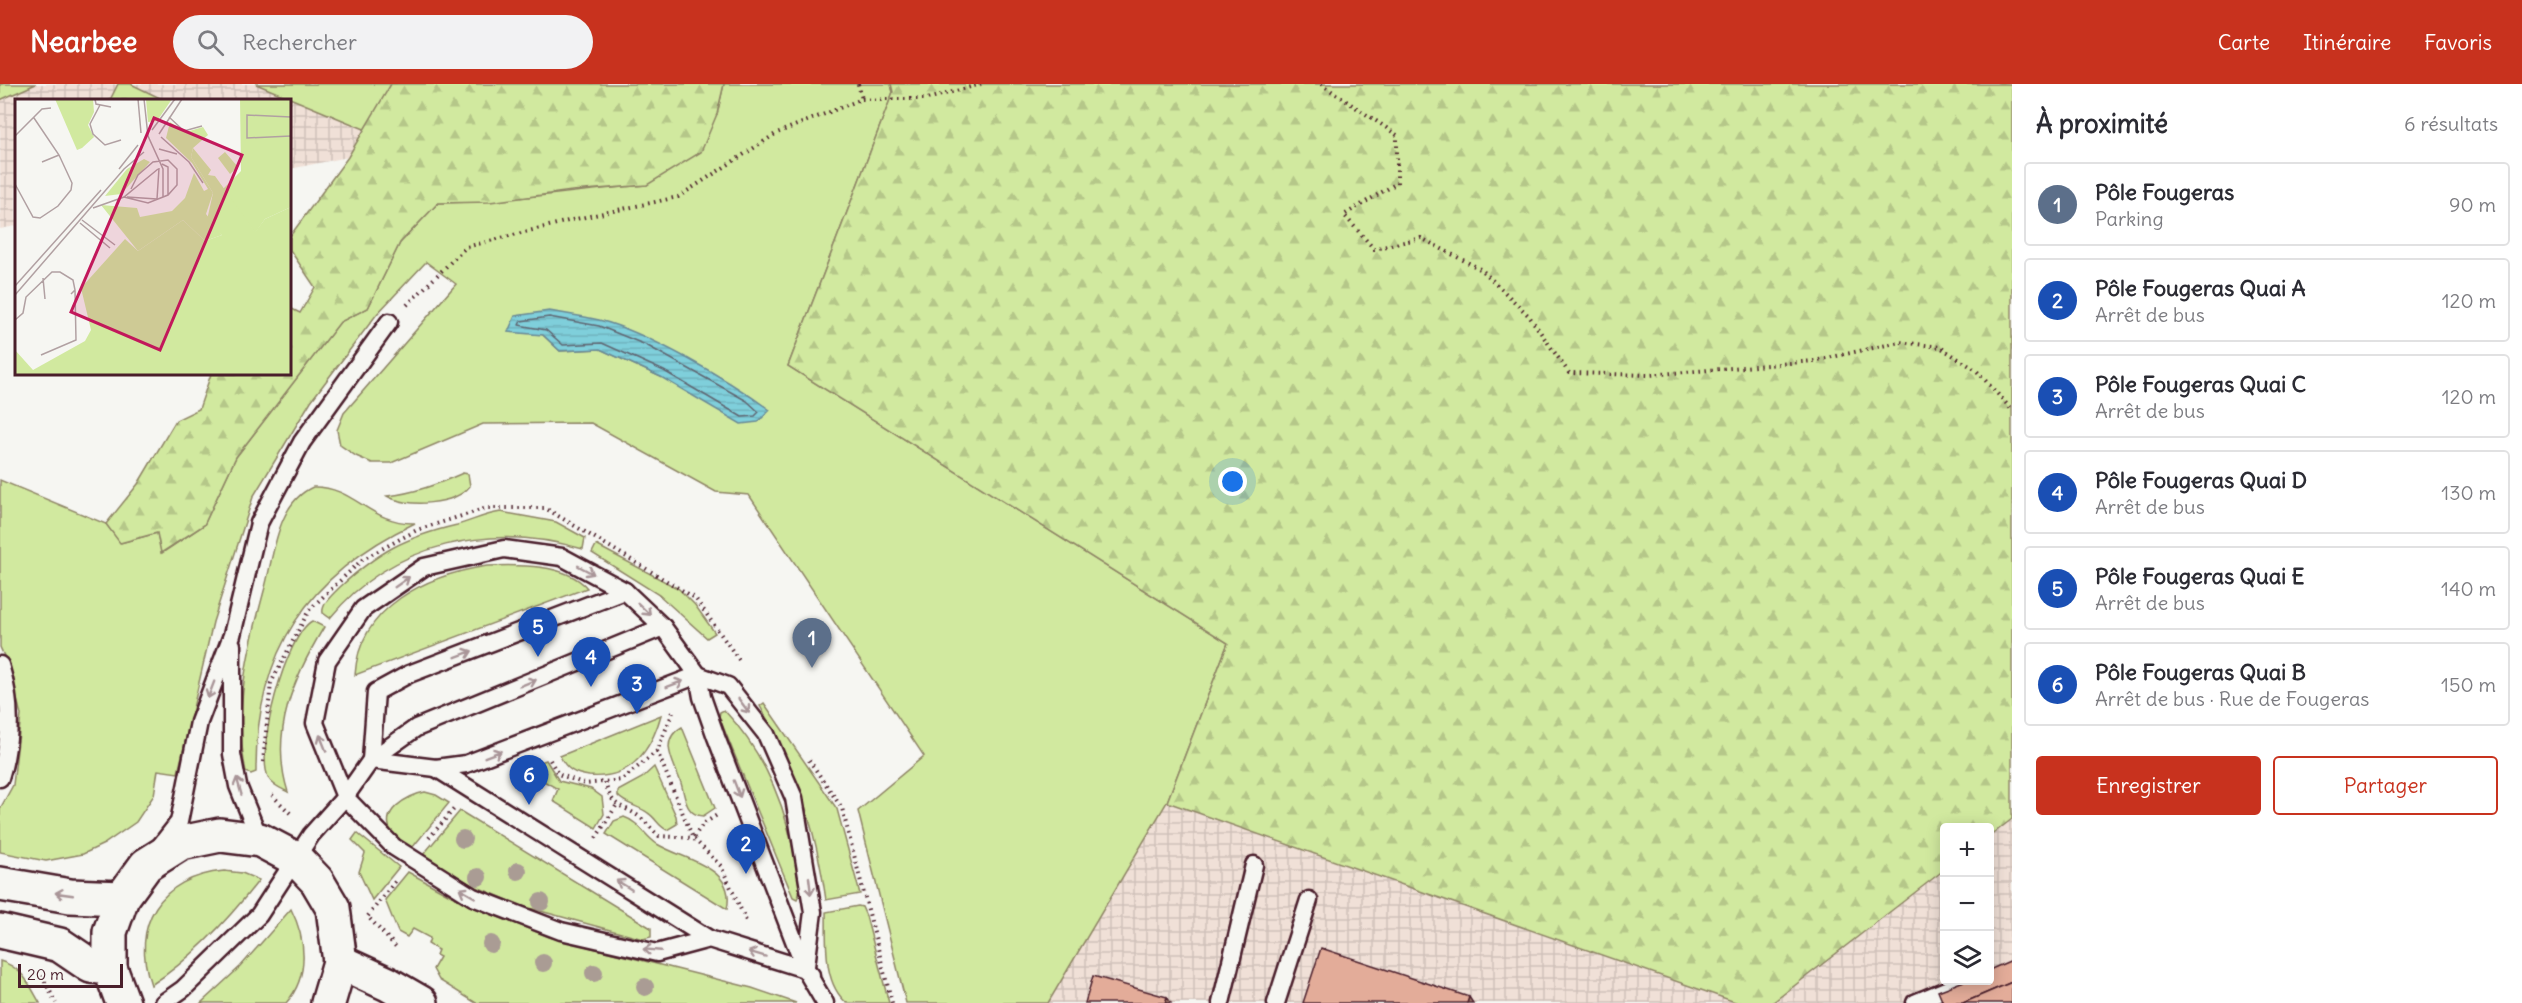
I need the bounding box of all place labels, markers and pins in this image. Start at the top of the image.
pin: 5 [518,608,558,657]
pin: 1 [792,618,832,668]
pin: 4 [572,638,610,687]
pin: 3 [618,664,656,714]
pin: 6 [510,756,548,805]
pin: 2 [726,824,766,874]

